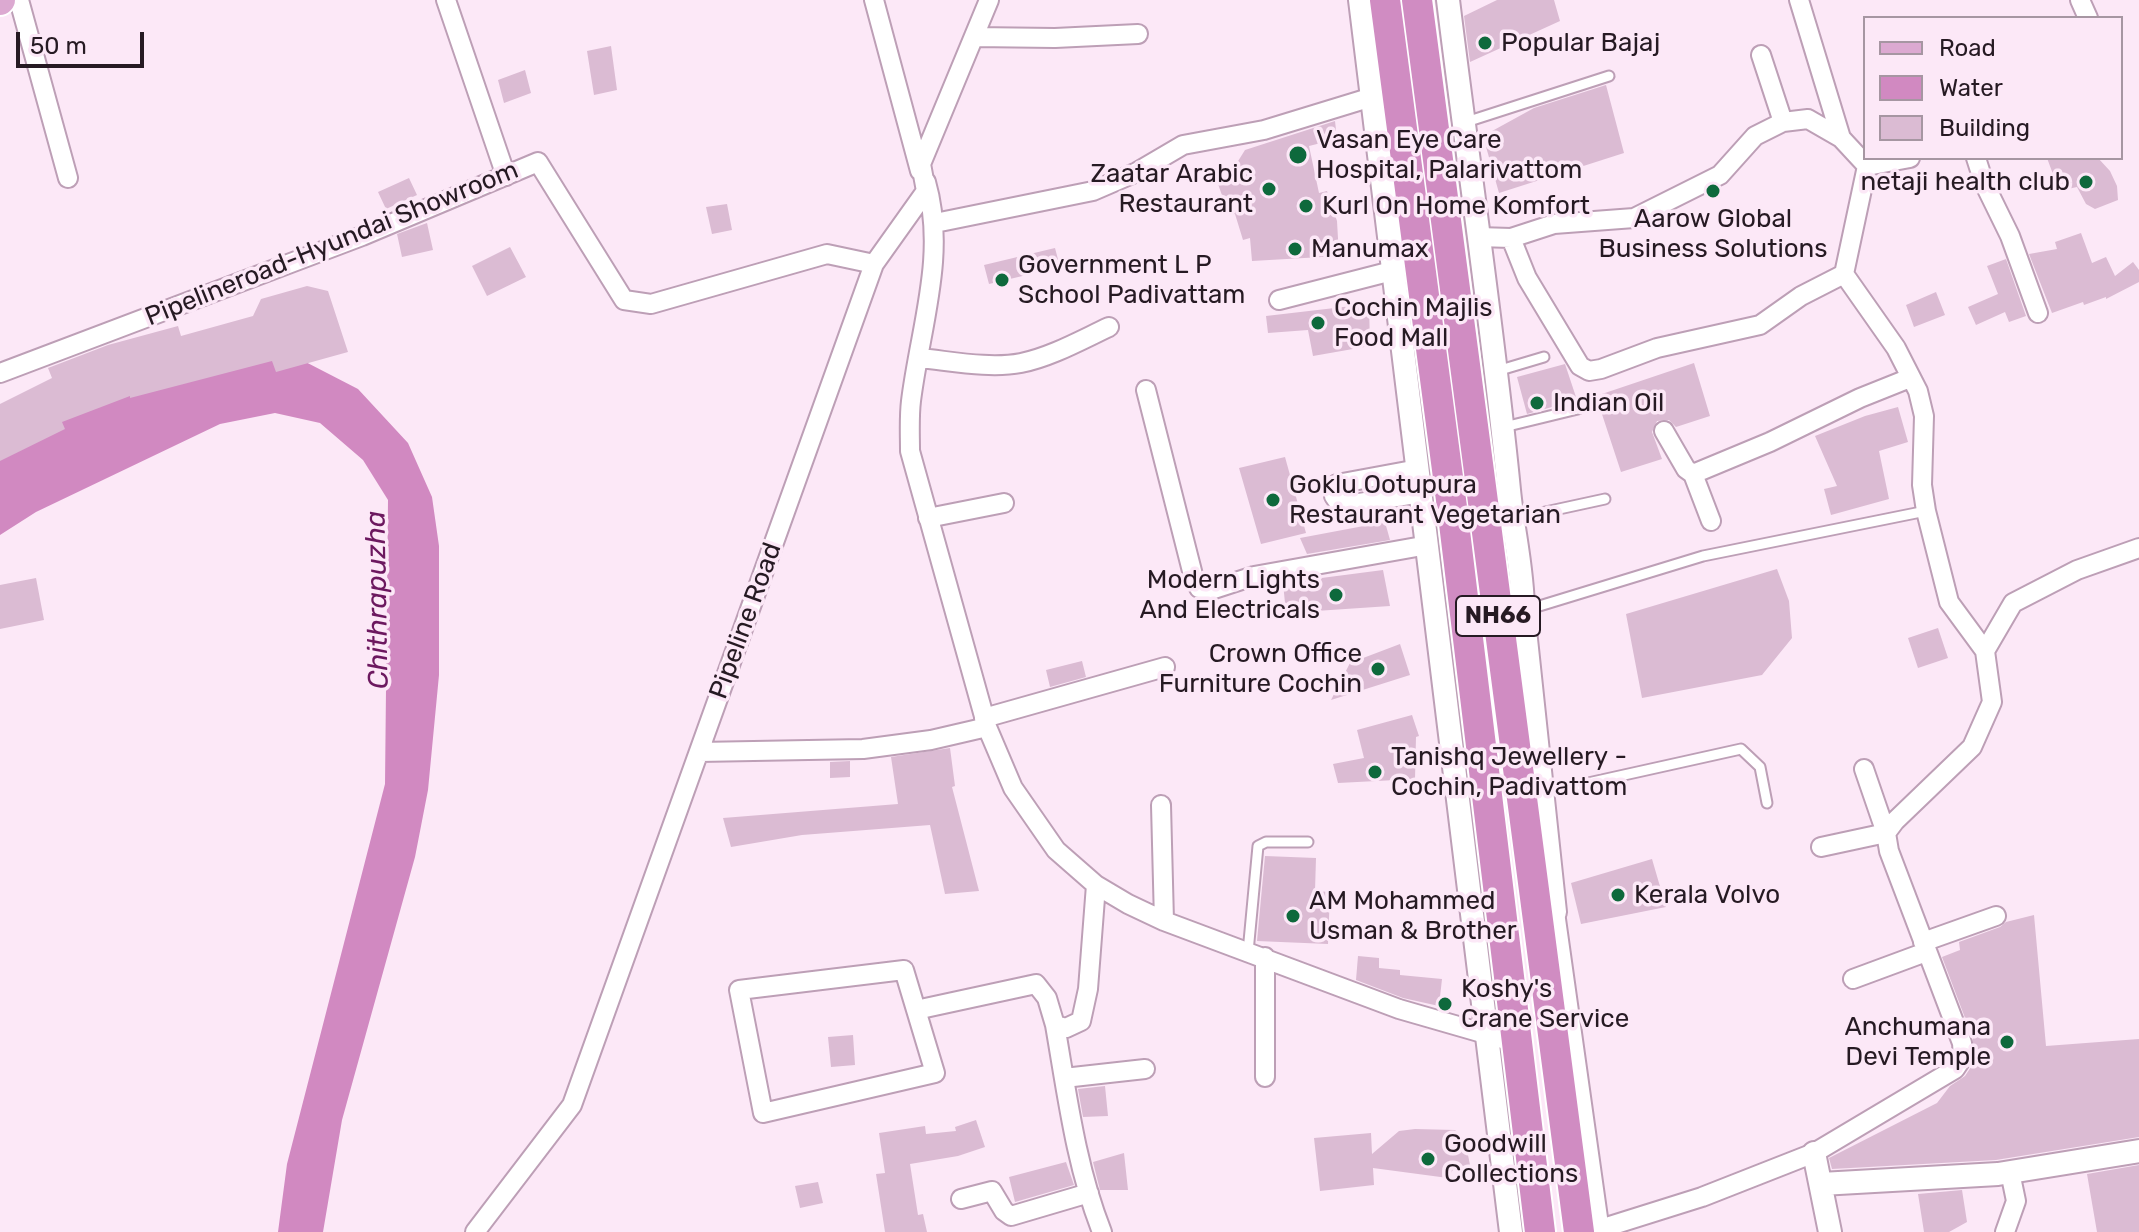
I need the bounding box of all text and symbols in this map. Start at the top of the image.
scale bar [20,16,148,66]
legend [1863,16,2123,160]
place label: Popular Bajaj [1501,27,1660,59]
text: 50 m [30,32,87,60]
marker: Popular Bajaj [1476,34,1494,52]
text: Road [1939,34,1996,62]
text: Water [1939,74,2003,102]
text: Building [1939,114,2030,142]
place label: Vasan Eye Care Hospital, Palarivattom [1316,124,1582,186]
marker: Vasan Eye Care Hospital, Palarivattom [1287,144,1309,166]
street label: Pipelineroad-Hyundai Showroom [141,155,523,333]
place label: Zaatar Arabic Restaurant [1091,158,1253,220]
place label: netaji health club [1861,166,2070,198]
marker: netaji health club [2077,173,2095,191]
marker: Zaatar Arabic Restaurant [1260,180,1278,198]
marker: Aarow Global Business Solutions [1704,182,1722,200]
place label: Kurl On Home Komfort [1322,190,1590,222]
marker: Kurl On Home Komfort [1297,197,1315,215]
place label: Aarow Global Business Solutions [1598,203,1828,264]
place label: Manumax [1311,233,1429,265]
marker: Manumax [1286,240,1304,258]
place label: Government L P School Padivattam [1018,249,1245,310]
marker: Government L P School Padivattam [993,271,1011,289]
place label: Cochin Majlis Food Mall [1334,292,1493,354]
marker: Cochin Majlis Food Mall [1309,314,1327,332]
place label: Indian Oil [1553,387,1664,419]
marker: Indian Oil [1528,394,1546,412]
place label: Goklu Ootupura Restaurant Vegetarian [1289,469,1561,530]
marker: Goklu Ootupura Restaurant Vegetarian [1264,491,1282,509]
water label: Chithrapuzha [360,510,396,690]
street label: Pipeline Road [703,539,789,703]
place label: Modern Lights And Electricals [1139,564,1320,626]
marker: Modern Lights And Electricals [1327,586,1345,604]
road number: NH66 [1456,596,1540,636]
place label: Crown Office Furniture Cochin [1159,638,1362,700]
marker: Crown Office Furniture Cochin [1369,660,1387,678]
place label: Tanishq Jewellery - Cochin, Padivattom [1391,741,1627,802]
marker: Tanishq Jewellery - Cochin, Padivattom [1366,763,1384,781]
place label: Kerala Volvo [1634,879,1780,911]
place label: AM Mohammed Usman & Brother [1309,885,1517,946]
marker: Kerala Volvo [1609,886,1627,904]
marker: AM Mohammed Usman & Brother [1284,907,1302,925]
place label: Koshy's Crane Service [1461,973,1629,1034]
marker: Koshy's Crane Service [1436,995,1454,1013]
place label: Anchumana Devi Temple [1844,1011,1991,1072]
marker: Anchumana Devi Temple [1998,1033,2016,1051]
place label: Goodwill Collections [1444,1128,1578,1190]
marker: Goodwill Collections [1419,1150,1437,1168]

